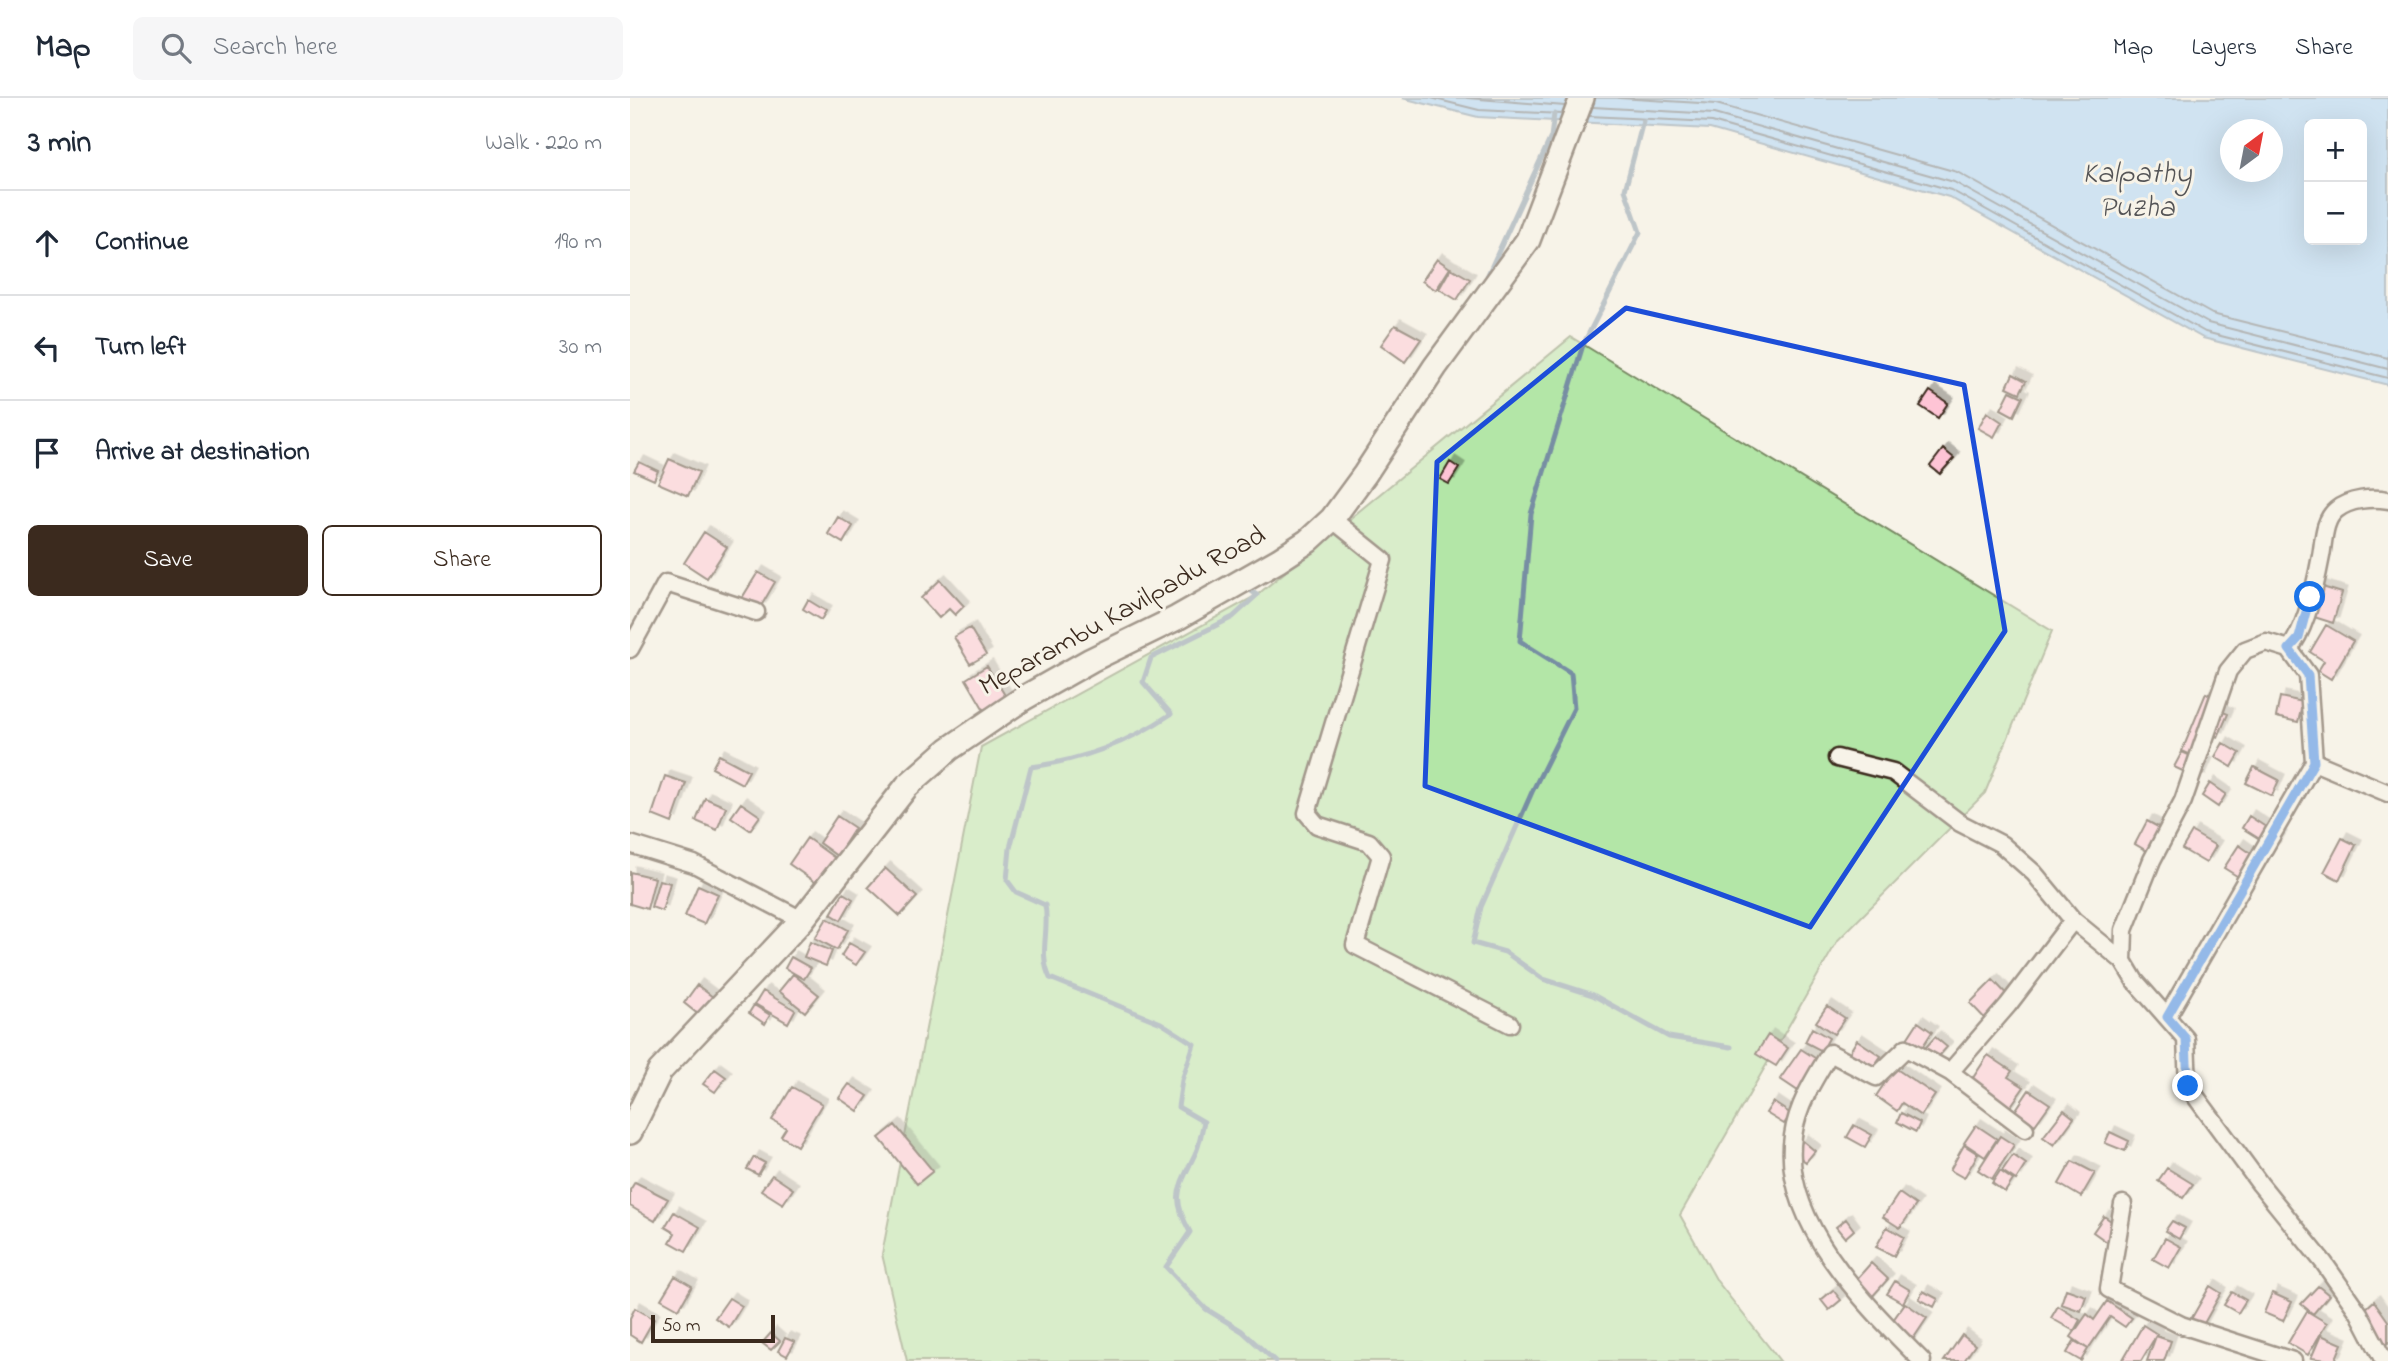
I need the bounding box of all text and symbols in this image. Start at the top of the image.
search box [133,17,623,80]
text: Map [35,24,91,72]
icon: search [157,29,195,67]
text: Search here [213,29,337,67]
text: Map [2113,31,2153,66]
text: Layers [2191,31,2257,66]
text: Share [2295,31,2353,66]
north arrow [2220,119,2283,182]
map controls [2304,119,2367,245]
button: + [2304,119,2367,182]
text: 3 min [28,122,91,166]
text: Walk · 220 m [485,127,602,160]
water label: Kalpathy Puzha [2082,153,2192,231]
button: − [2304,182,2367,245]
icon: ahead [28,224,66,262]
text: Continue [95,224,188,262]
text: 190 m [554,226,602,259]
icon: left [28,329,66,367]
text: Turn left [95,329,186,367]
text: 30 m [559,331,602,364]
icon: arrive [28,434,66,472]
text: Arrive at destination [95,434,310,472]
street label: Meparambu Kavilpadu Road [972,516,1274,708]
button: Save [28,525,308,596]
button: Share [322,525,602,596]
route start [2294,581,2325,612]
route end [2172,1070,2203,1101]
scale bar [651,1312,775,1344]
text: 50 m [662,1313,701,1340]

